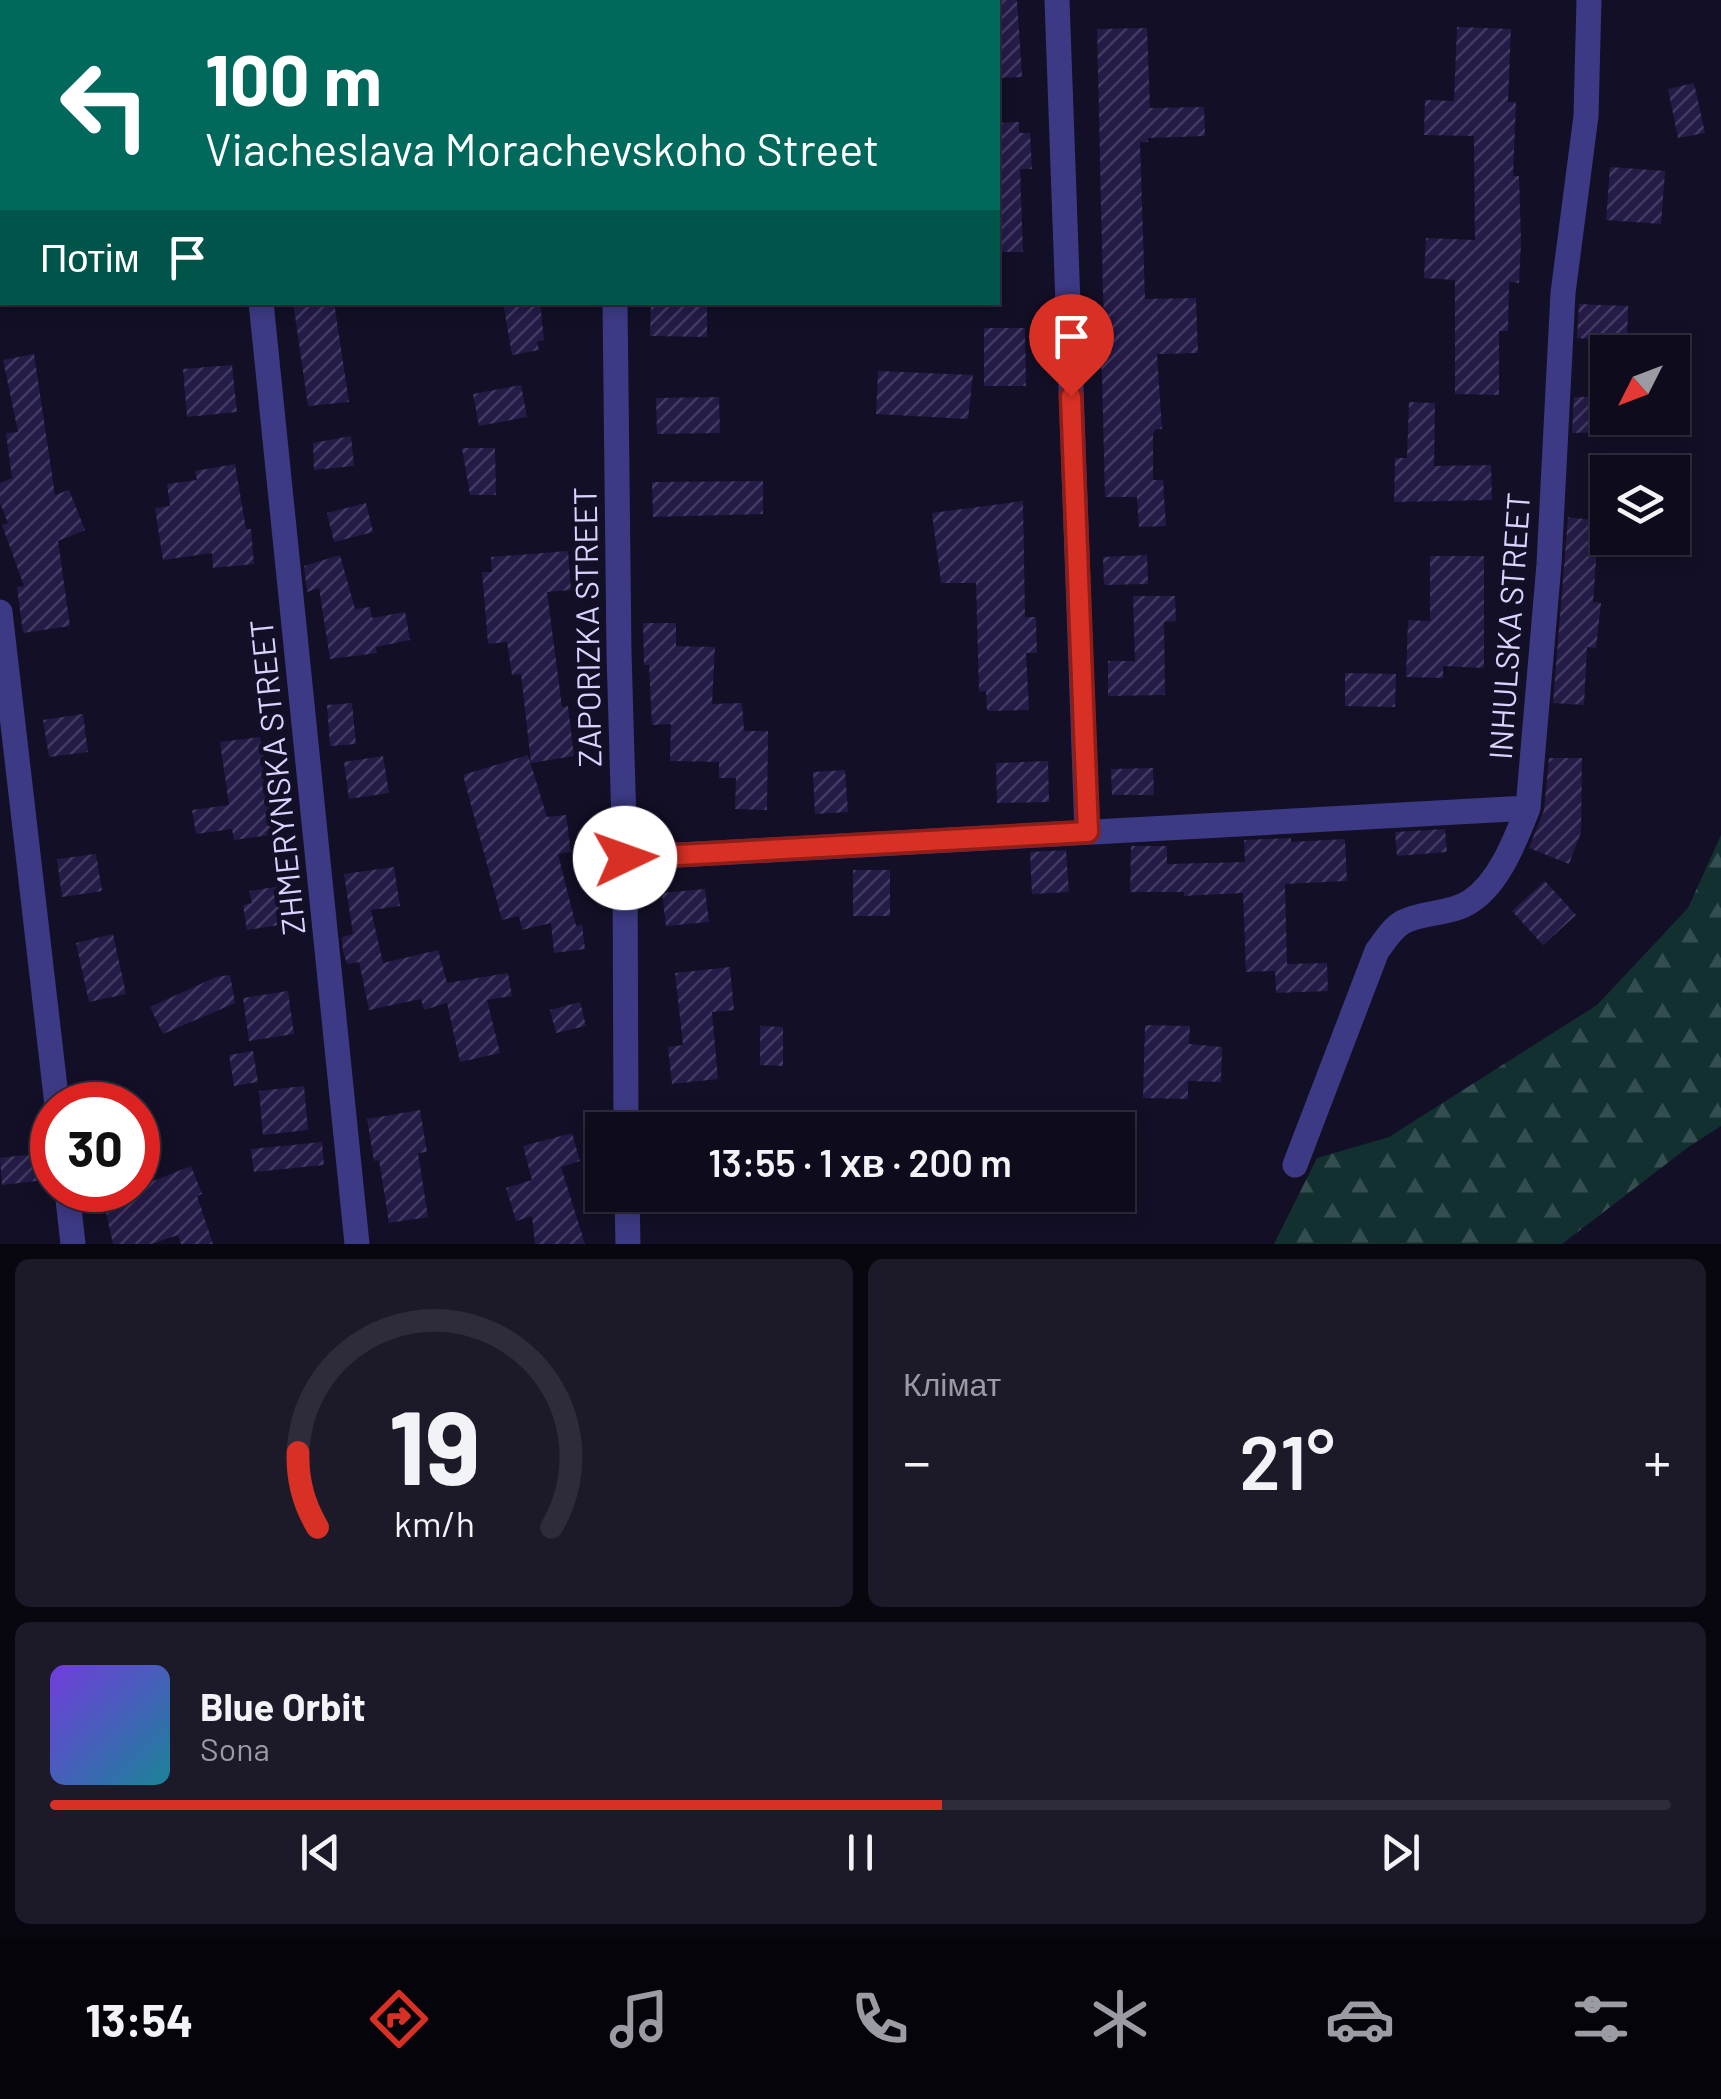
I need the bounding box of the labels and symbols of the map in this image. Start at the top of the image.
pin [1029,294,1114,397]
north arrow [1590,335,1690,435]
street label: ZAPORIZKA STREET [565,487,607,767]
street label: INHULSKA STREET [1480,491,1536,761]
street label: ZHMERYNSKA STREET [241,618,311,937]
position arrow [573,806,677,910]
speed limit sign: 30 [30,1082,160,1212]

